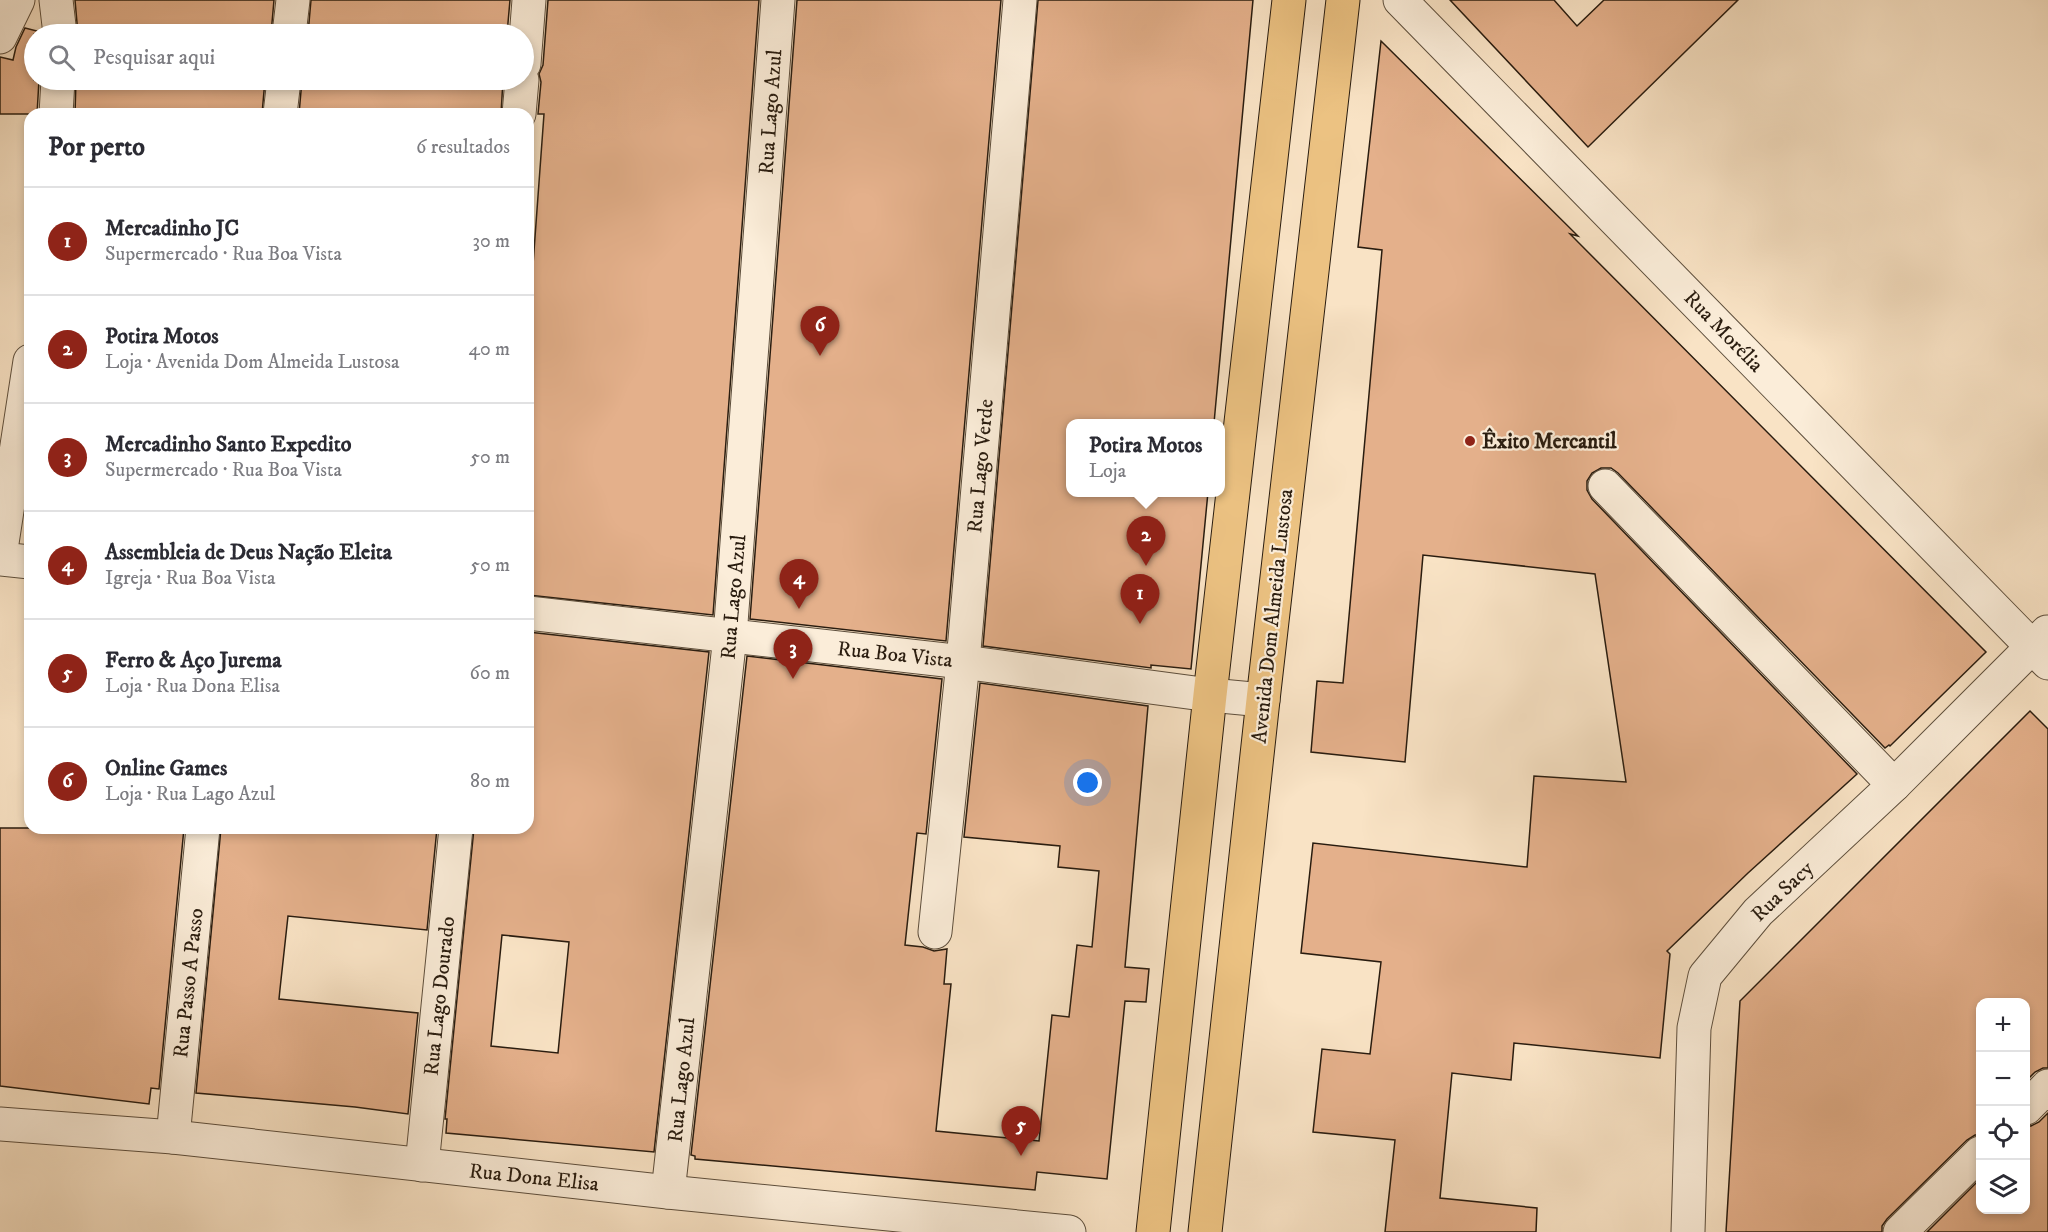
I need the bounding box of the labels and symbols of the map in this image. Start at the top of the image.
street label: Rua Lago Azul [754,48,788,176]
street label: Rua Morélia [1678,285,1769,378]
pin: 6 [800,306,840,356]
street label: Rua Lago Verde [962,398,1000,534]
place label: Êxito Mercantil [1482,427,1617,455]
marker: Êxito Mercantil [1463,434,1477,448]
street label: Avenida Dom Almeida Lustosa [1247,487,1299,745]
pin: 2 [1126,516,1166,566]
street label: Rua Lago Azul [716,533,752,661]
pin: 4 [780,560,818,609]
pin: 1 [1120,574,1160,624]
pin: 3 [774,630,812,679]
street label: Rua Boa Vista [836,636,954,674]
your location [1073,768,1102,797]
street label: Rua Sacy [1746,855,1820,928]
street label: Rua Passo A Passo [168,907,210,1059]
street label: Rua Lago Dourado [419,915,461,1077]
street label: Rua Lago Azul [663,1016,702,1144]
pin: 5 [1002,1106,1040,1156]
street label: Rua Dona Elisa [468,1158,600,1198]

